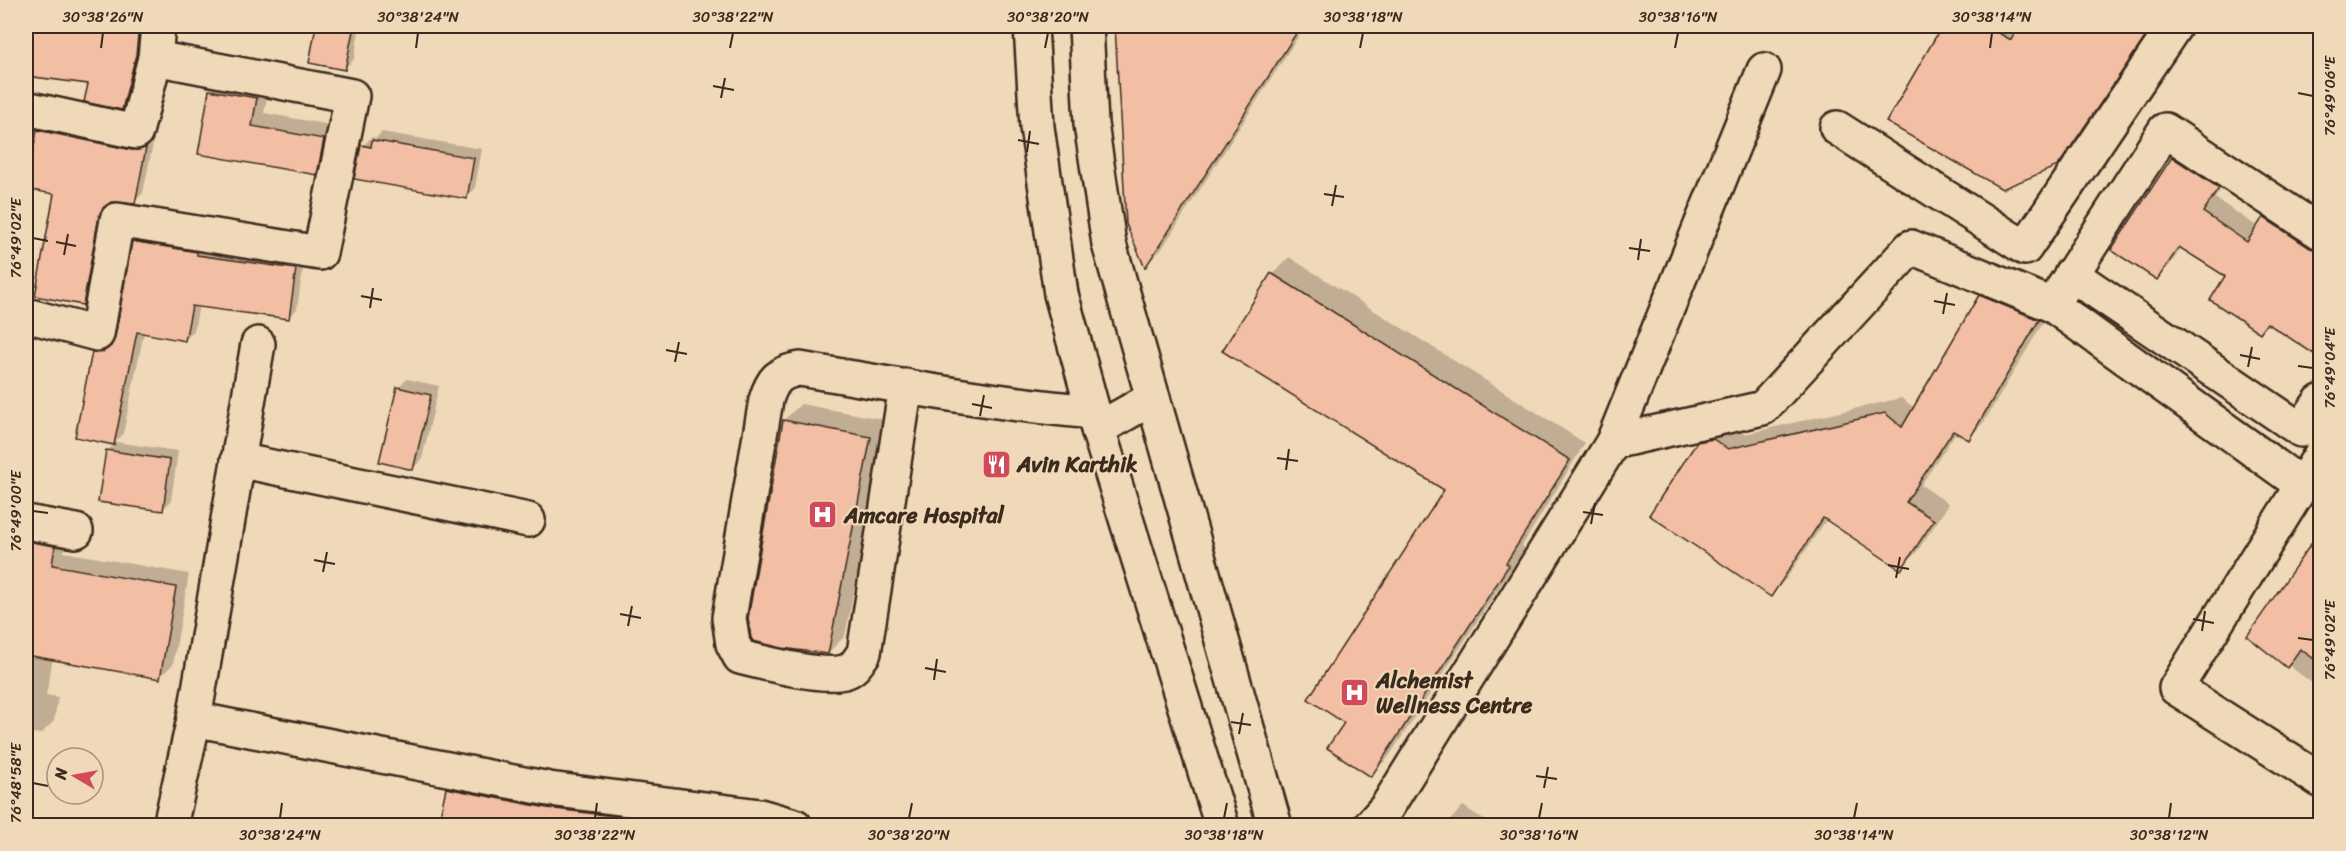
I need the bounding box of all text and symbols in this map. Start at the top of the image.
text: 30°38'26"N [63,4,144,30]
text: 30°38'24"N [377,4,459,30]
text: 30°38'22"N [693,4,774,30]
text: 30°38'20"N [1007,4,1089,30]
text: 30°38'18"N [1323,4,1403,30]
text: 30°38'16"N [1639,4,1718,30]
text: 30°38'14"N [1952,4,2032,30]
text: 76°49'06"E [2317,54,2343,136]
text: 76°49'02"E [3,196,29,278]
text: 76°49'04"E [2317,326,2343,409]
place label: Avin Karthik [1016,445,1138,484]
restaurant icon: Avin Karthik [980,448,1012,480]
text: 76°49'00"E [3,469,29,552]
place label: Amcare Hospital [843,496,1006,535]
hospital icon: Amcare Hospital [807,499,839,531]
text: 76°49'02"E [2317,598,2343,680]
place label: Alchemist Wellness Centre [1375,661,1533,725]
hospital icon: Alchemist Wellness Centre [1339,677,1371,709]
text: 76°48'58"E [3,741,29,823]
north arrow [45,746,105,806]
text: N [45,765,76,782]
text: 30°38'24"N [239,822,321,848]
text: 30°38'22"N [555,822,636,848]
text: 30°38'20"N [868,822,950,848]
text: 30°38'18"N [1184,822,1264,848]
text: 30°38'16"N [1500,822,1579,848]
text: 30°38'14"N [1814,822,1894,848]
text: 30°38'12"N [2130,822,2209,848]

